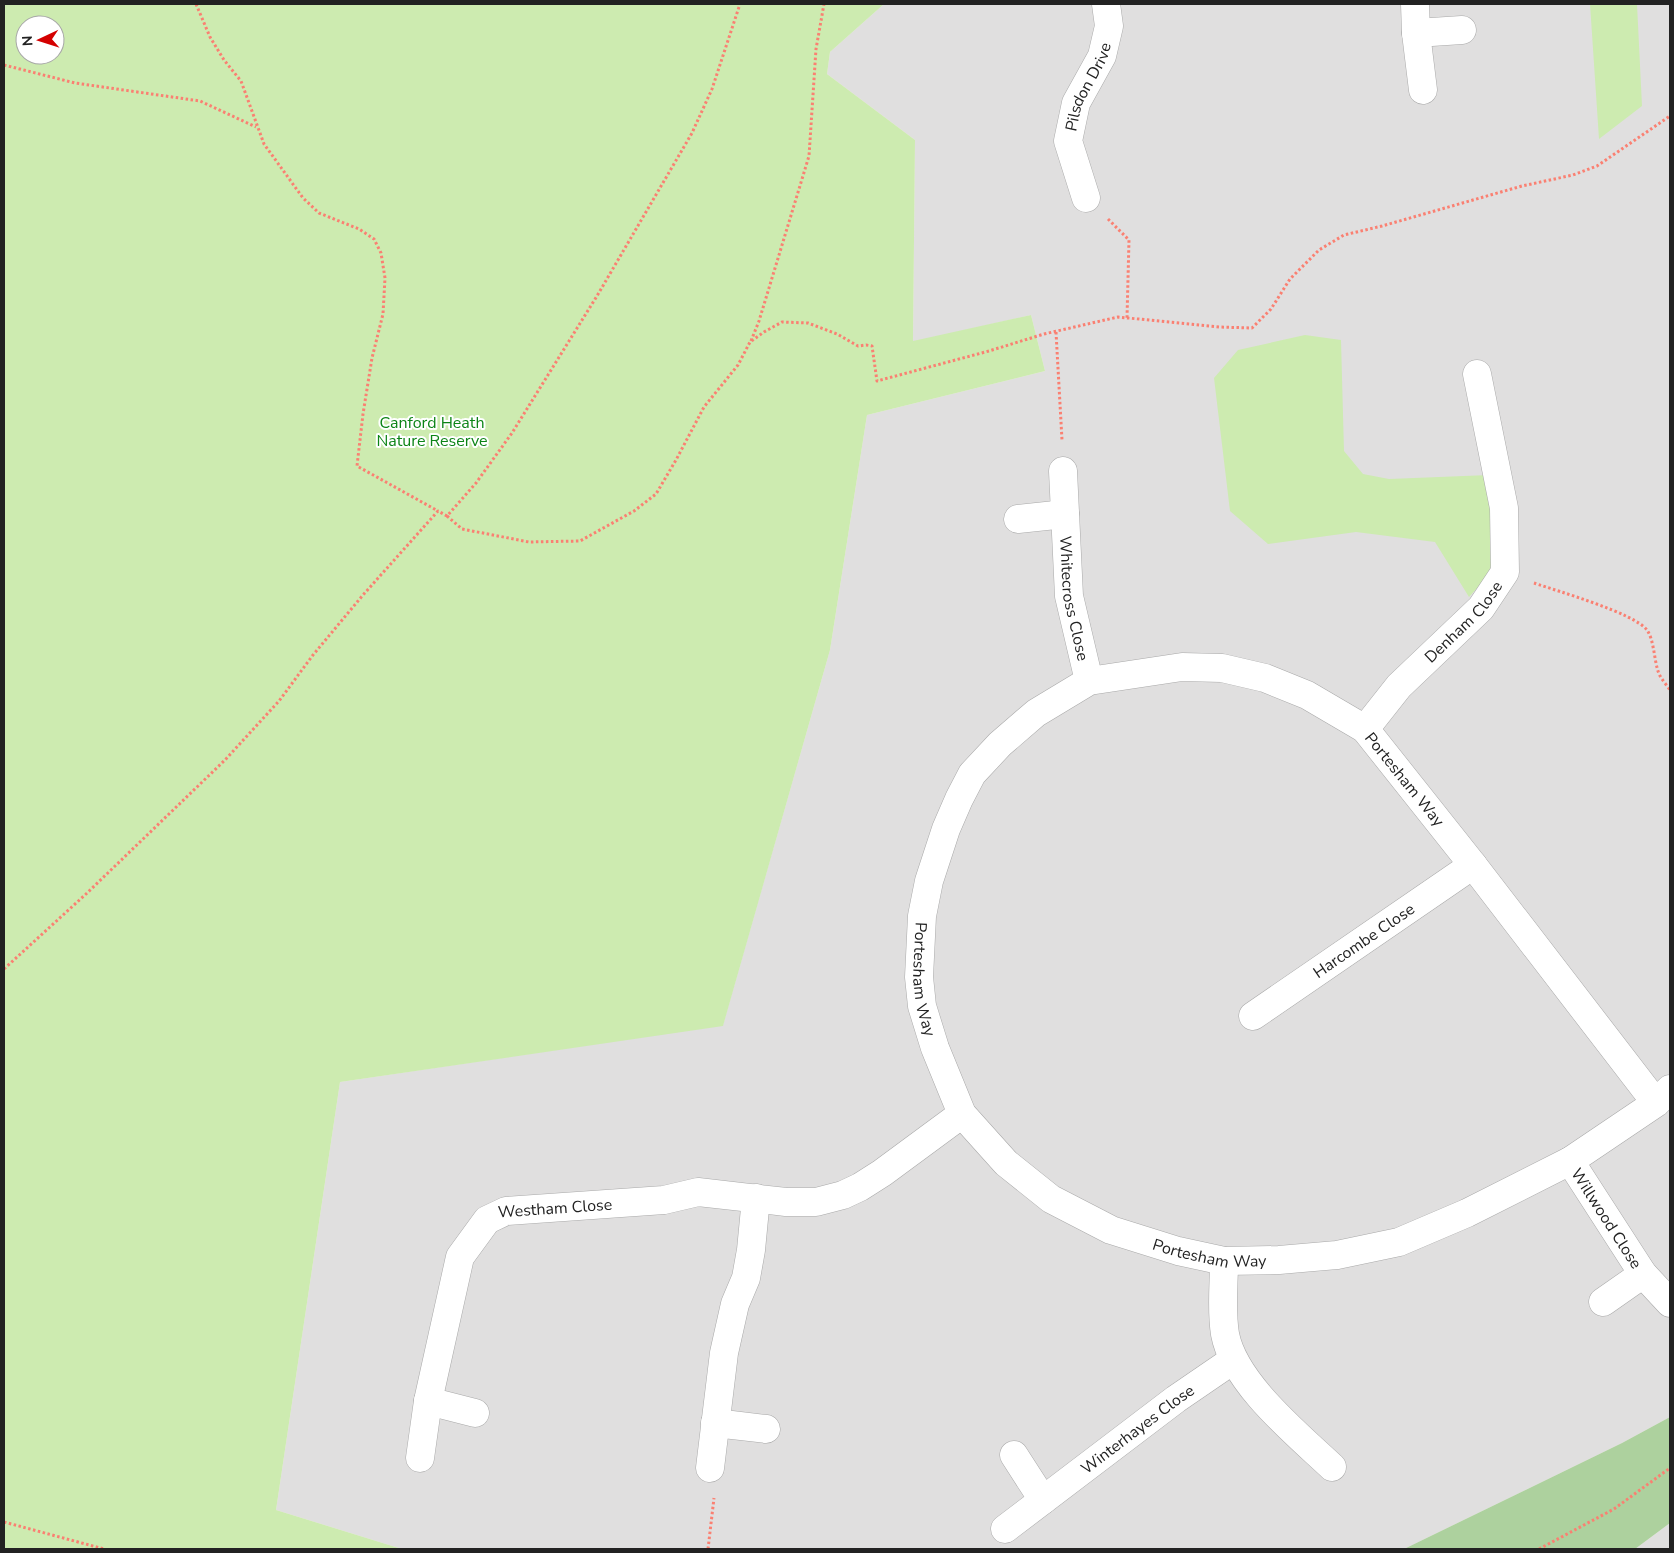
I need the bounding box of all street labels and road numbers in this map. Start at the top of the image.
street label: Pilsdon Drive [1060,41,1117,133]
street label: Whitecross Close [1054,535,1094,663]
street label: Denham Close [1420,577,1508,668]
street label: Portesham Way [1359,728,1450,832]
street label: Harcombe Close [1309,898,1419,984]
street label: Portesham Way [907,921,941,1040]
street label: Willwood Close [1565,1164,1647,1273]
street label: Westham Close [497,1194,613,1224]
street label: Portesham Way [1150,1234,1267,1274]
street label: Winterhayes Close [1077,1380,1199,1479]

